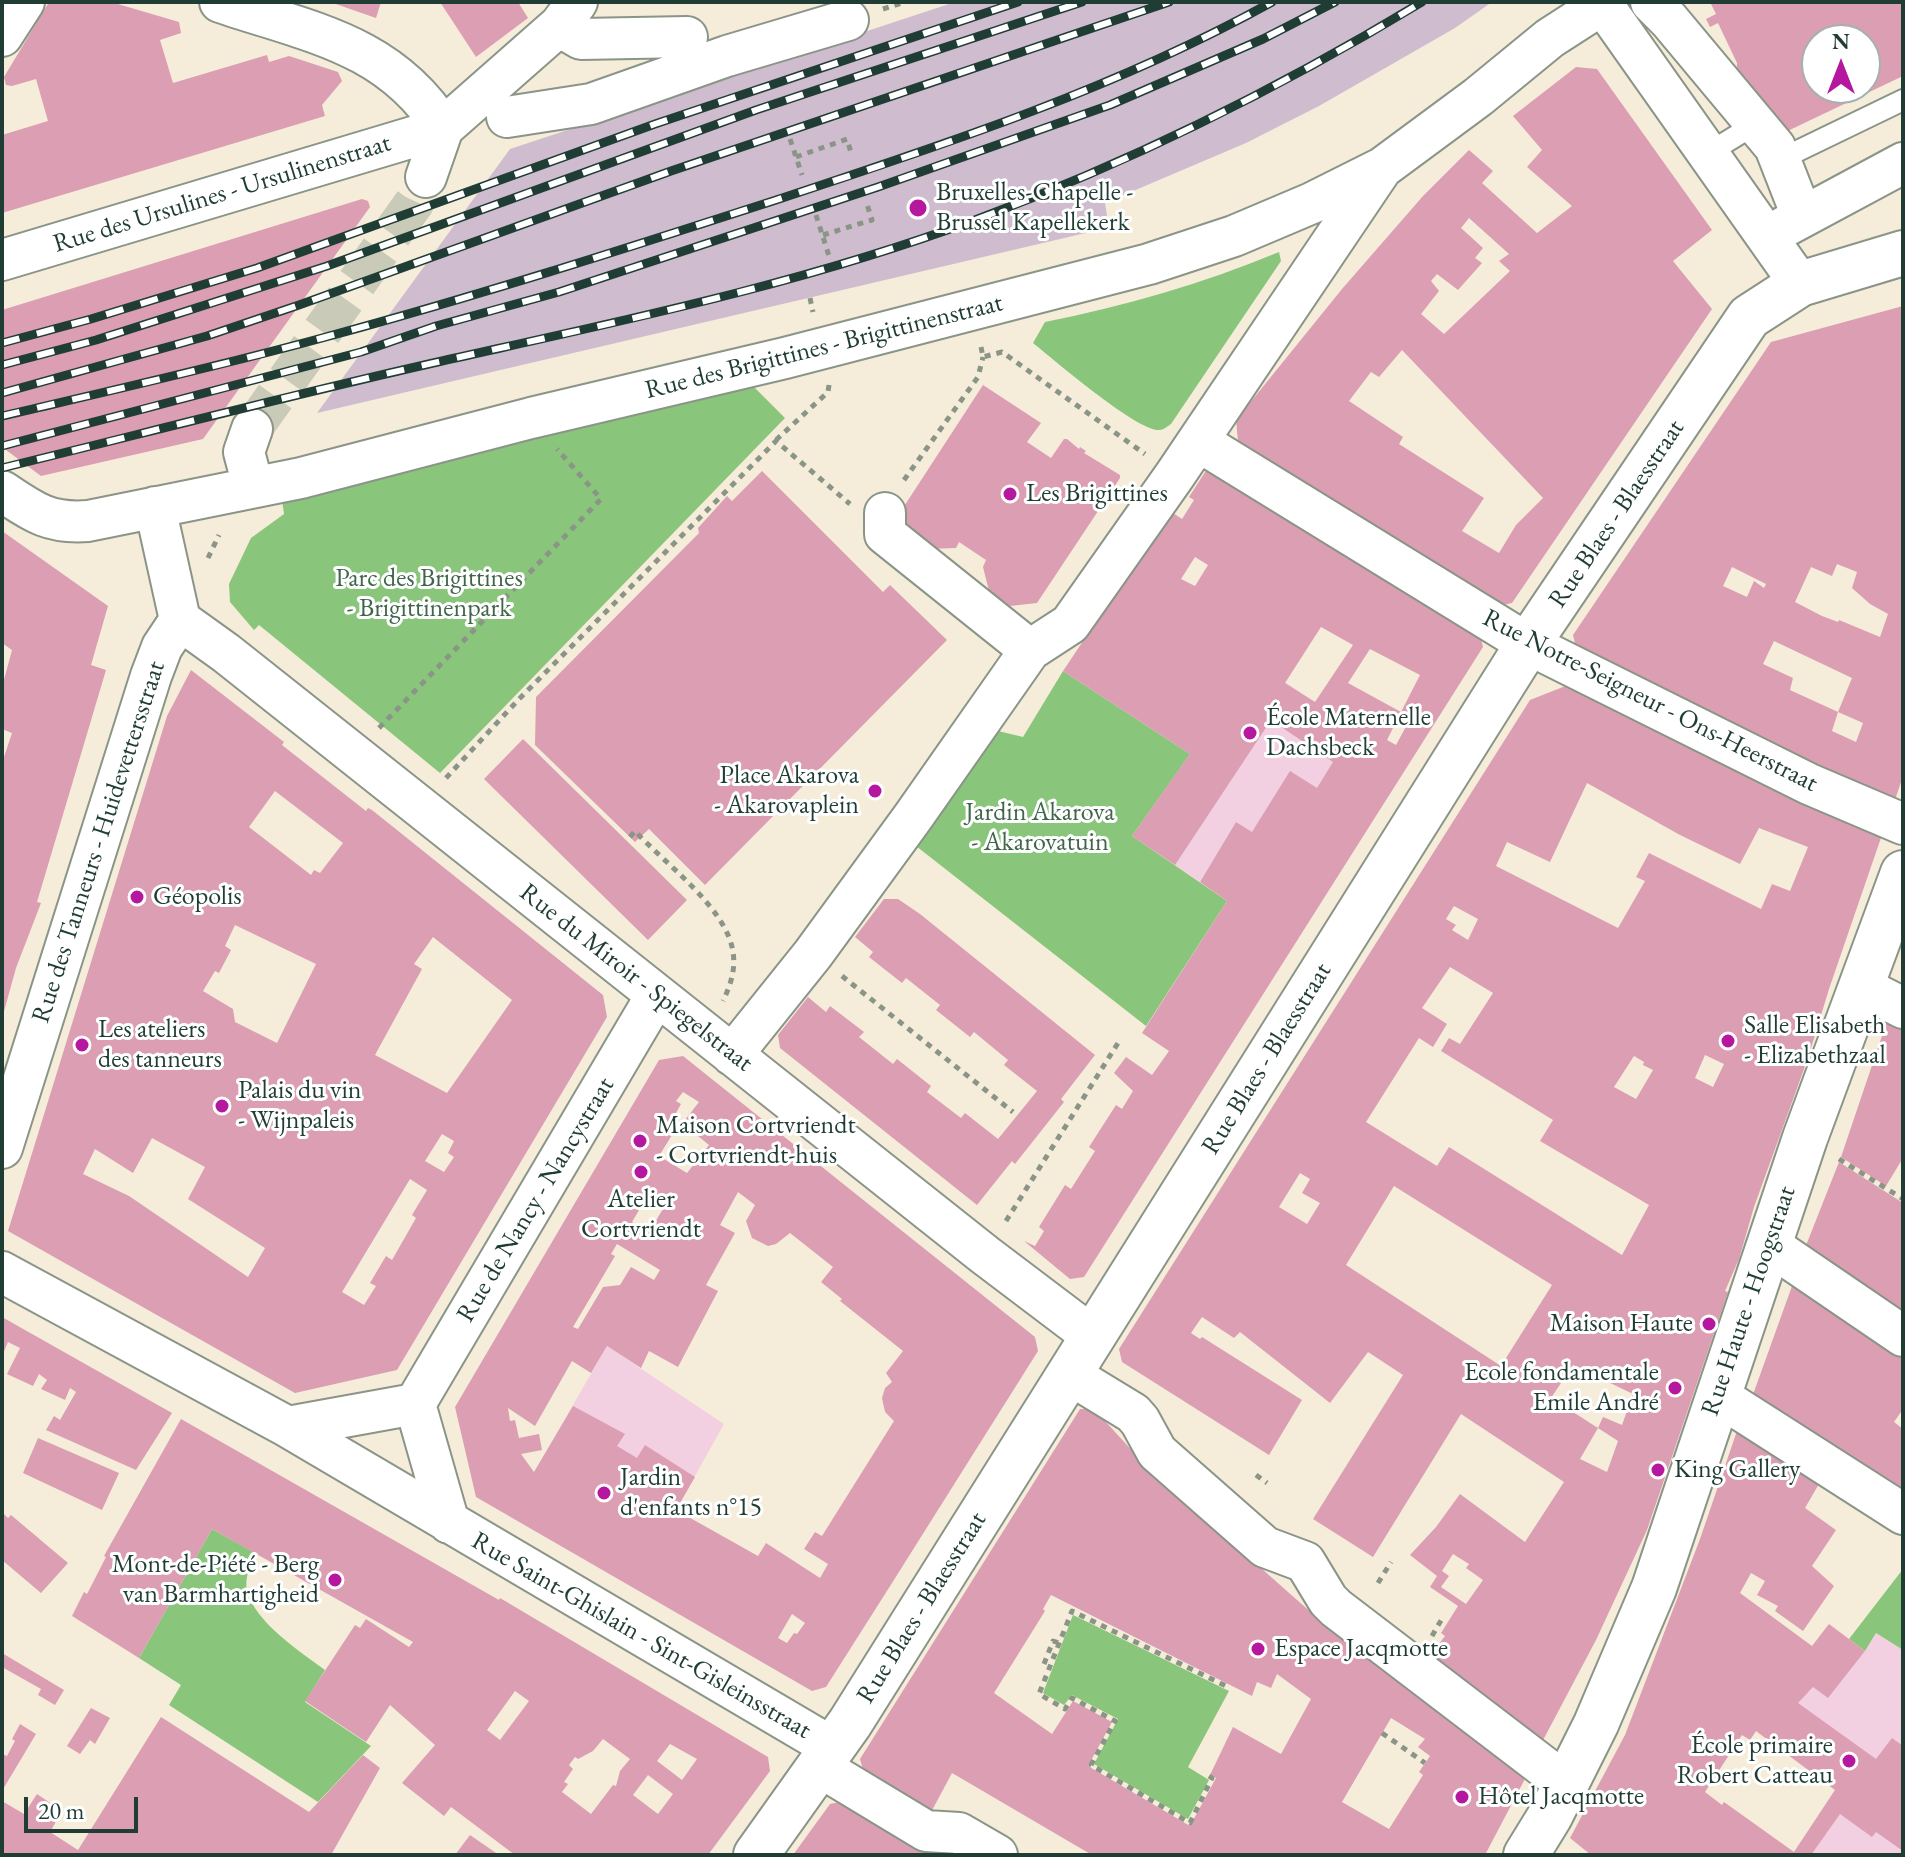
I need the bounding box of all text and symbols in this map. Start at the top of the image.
north arrow [1801,24,1881,104]
text: N [1832,27,1850,56]
street label: Rue des Ursulines - Ursulinenstraat [50,128,394,260]
place label: Bruxelles-Chapelle - Brussel Kapellekerk [936,177,1133,238]
marker: Bruxelles-Chapelle - Brussel Kapellekerk [907,197,929,219]
street label: Rue des Brigittines - Brigittinenstraat [642,287,1006,407]
street label: Rue Blaes - Blaesstraat [1543,414,1691,614]
place label: Les Brigittines [1026,478,1168,510]
marker: Les Brigittines [1001,485,1019,503]
park label: Parc des Brigittines - Brigittinenpark [335,563,523,624]
street label: Rue Notre-Seigneur - Ons-Heerstraat [1477,603,1823,799]
street label: Rue des Tanneurs - Huidevettersstraat [26,657,172,1027]
place label: École Maternelle Dachsbeck [1266,702,1431,764]
marker: École Maternelle Dachsbeck [1241,724,1259,742]
place label: Place Akarova - Akarovaplein [714,760,859,822]
marker: Place Akarova - Akarovaplein [866,782,884,800]
park label: Jardin Akarova - Akarovatuin [965,797,1115,858]
street label: Rue du Miroir - Spiegelstraat [513,877,759,1079]
place label: Géopolis [153,881,242,913]
marker: Géopolis [128,888,146,906]
street label: Rue Blaes - Blaesstraat [1195,957,1339,1161]
place label: Salle Elisabeth - Elizabethzaal [1744,1010,1886,1072]
place label: Les ateliers des tanneurs [98,1014,222,1076]
marker: Salle Elisabeth - Elizabethzaal [1719,1032,1737,1050]
marker: Les ateliers des tanneurs [73,1036,91,1054]
street label: Rue de Nancy - Nancystraat [451,1072,621,1328]
place label: Palais du vin - Wijnpaleis [238,1075,362,1136]
marker: Palais du vin - Wijnpaleis [213,1097,231,1115]
place label: Maison Cortvriendt - Cortvriendt-huis [656,1110,856,1172]
marker: Maison Cortvriendt - Cortvriendt-huis [631,1132,649,1150]
marker: Atelier Cortvriendt [632,1163,650,1181]
street label: Rue Haute - Hoogstraat [1695,1182,1803,1420]
place label: Atelier Cortvriendt [581,1184,701,1246]
place label: Maison Haute [1550,1308,1693,1340]
marker: Maison Haute [1700,1315,1718,1333]
place label: Ecole fondamentale Emile André [1464,1357,1659,1418]
marker: Ecole fondamentale Emile André [1666,1379,1684,1397]
place label: King Gallery [1674,1454,1800,1486]
marker: King Gallery [1649,1461,1667,1479]
place label: Jardin d'enfants n°15 [620,1462,762,1524]
marker: Jardin d'enfants n°15 [595,1484,613,1502]
street label: Rue Blaes - Blaesstraat [850,1506,994,1710]
street label: Rue Saint-Ghislain - Sint-Gisleinsstraat [466,1526,816,1746]
place label: Mont-de-Piété - Berg van Barmhartigheid [112,1549,319,1610]
marker: Mont-de-Piété - Berg van Barmhartigheid [326,1571,344,1589]
place label: Espace Jacqmotte [1274,1633,1448,1665]
marker: Espace Jacqmotte [1249,1640,1267,1658]
place label: École primaire Robert Catteau [1677,1730,1833,1792]
marker: École primaire Robert Catteau [1840,1752,1858,1770]
scale bar [28,1781,142,1831]
place label: Hôtel Jacqmotte [1478,1781,1644,1813]
marker: Hôtel Jacqmotte [1453,1788,1471,1806]
text: 20 m [38,1795,85,1826]

